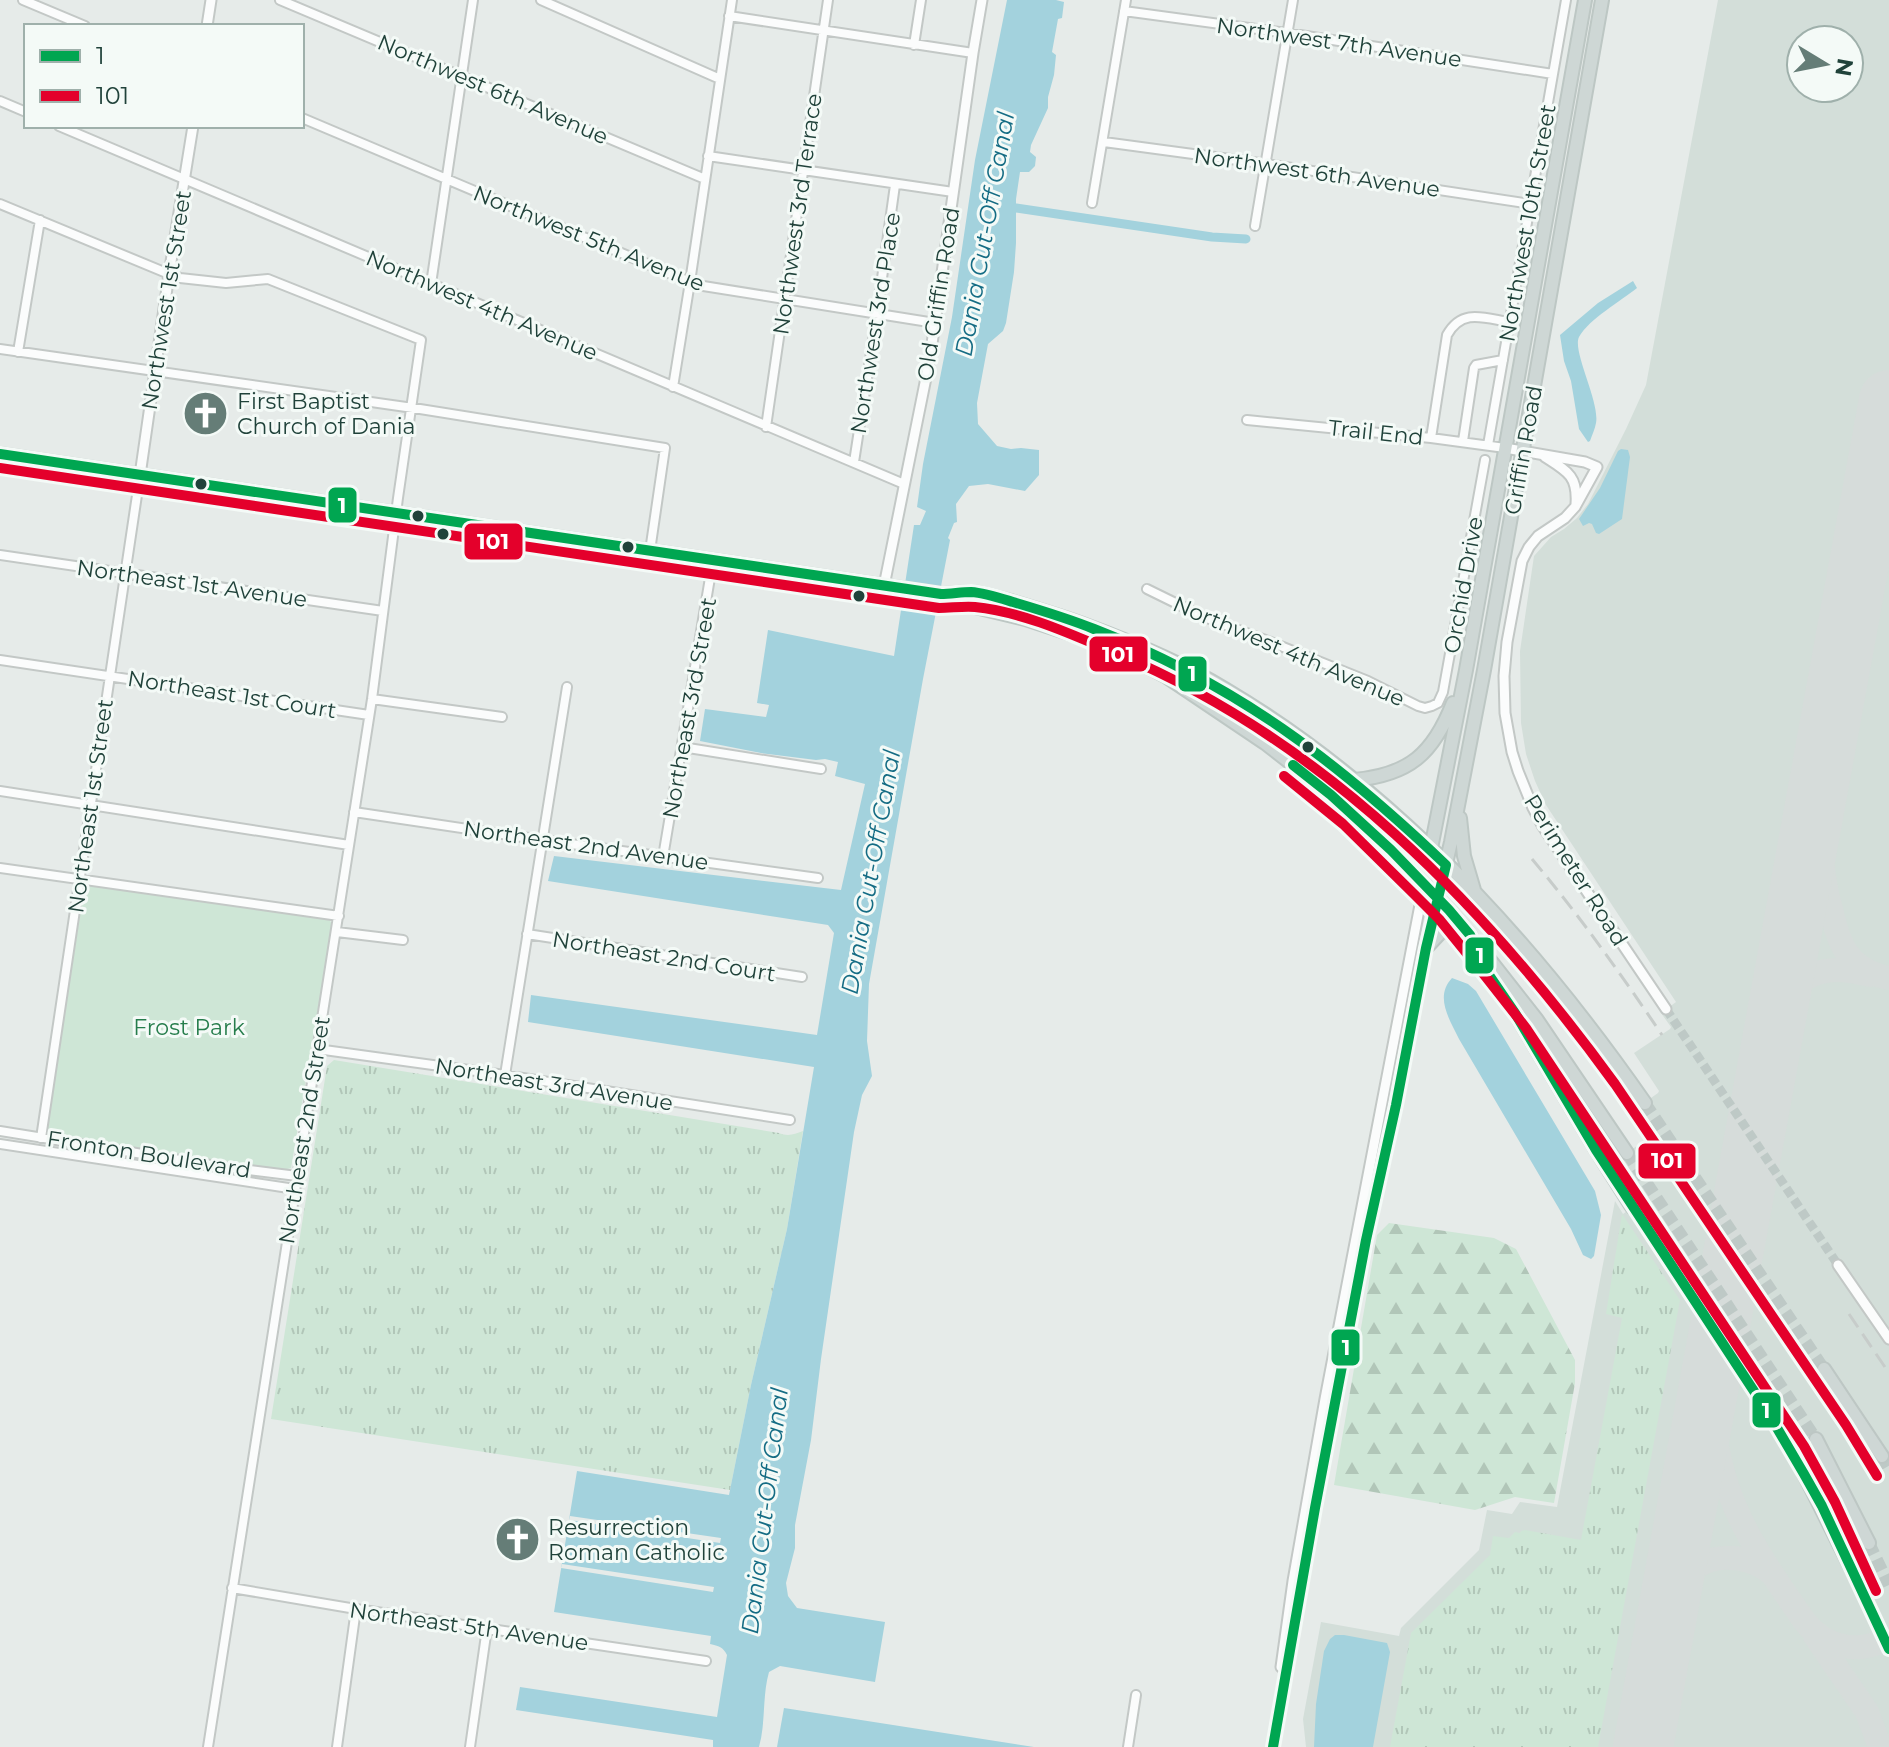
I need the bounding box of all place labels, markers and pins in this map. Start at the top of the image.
place label: First Baptist Church of Dania [237,388,416,440]
church icon: First Baptist Church of Dania [182,390,230,438]
unlabelled marker [193,476,209,492]
unlabelled marker [410,508,426,524]
unlabelled marker [435,526,451,542]
unlabelled marker [620,539,636,555]
unlabelled marker [851,588,867,604]
unlabelled marker [1300,739,1316,755]
place label: Resurrection Roman Catholic [548,1514,725,1566]
church icon: Resurrection Roman Catholic [493,1516,541,1564]

